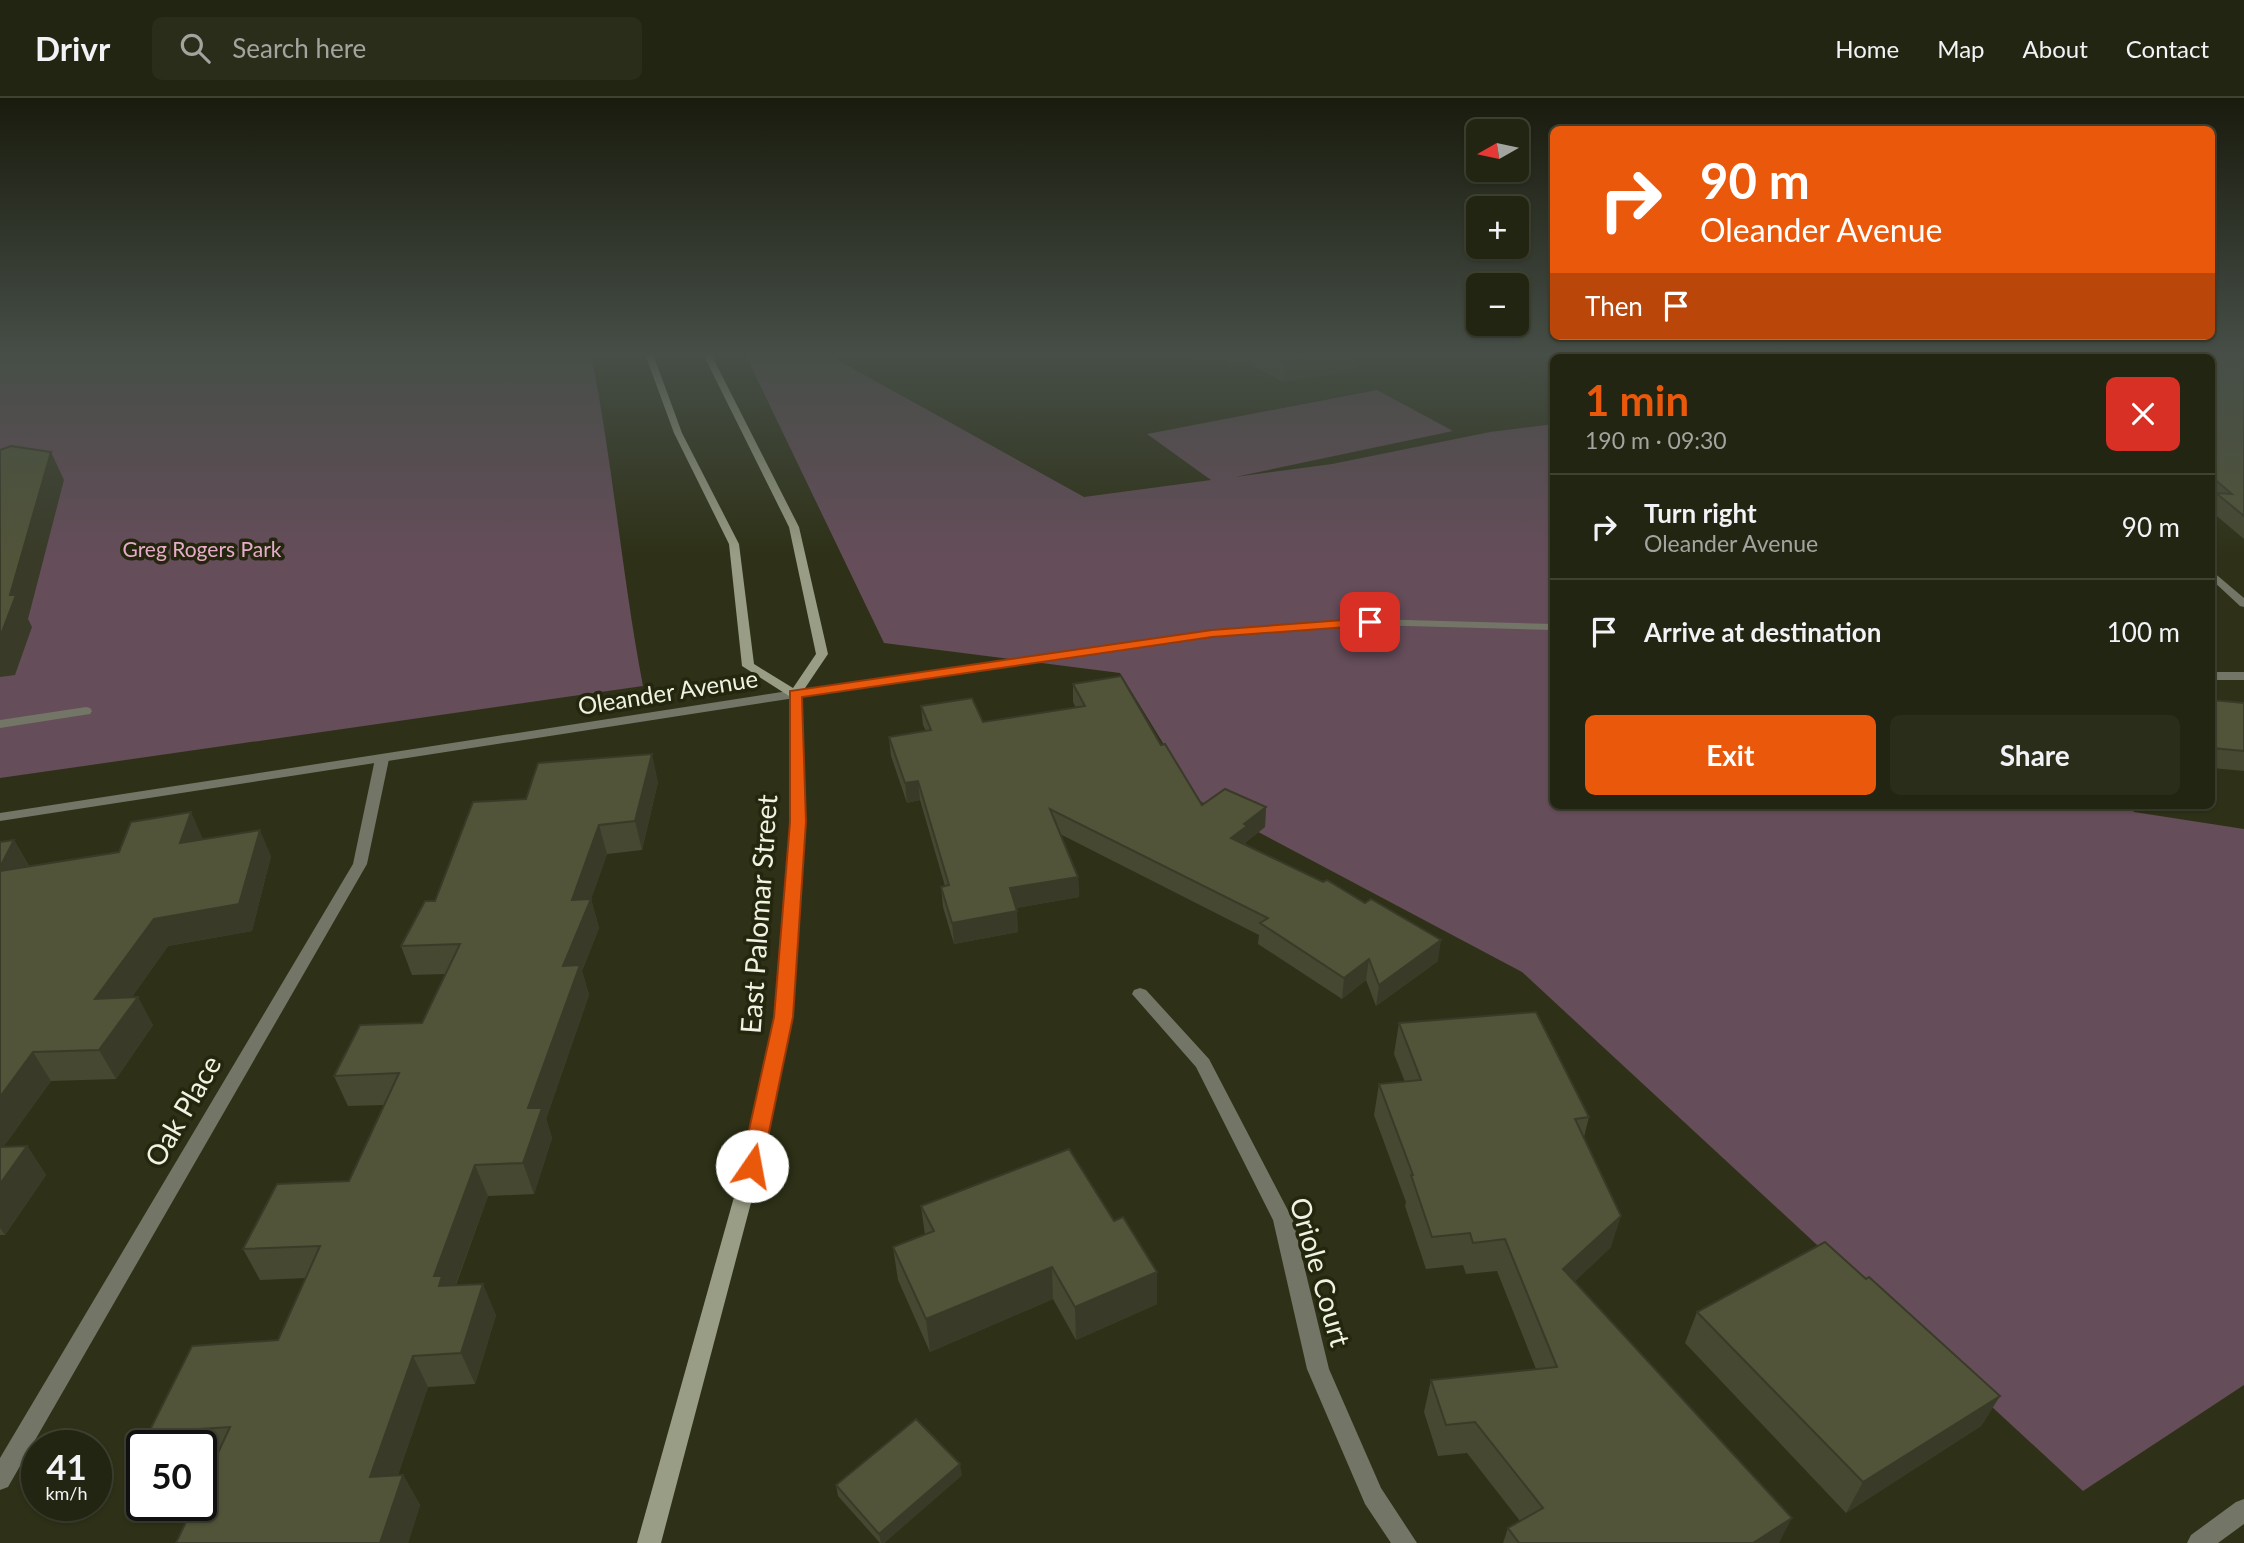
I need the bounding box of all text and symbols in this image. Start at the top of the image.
search box [152,17,642,80]
text: Drivr [35,28,110,68]
icon: search [176,29,214,67]
text: Search here [232,32,366,64]
text: Home [1835,34,1899,63]
text: Map [1937,34,1985,63]
text: About [2023,34,2088,63]
text: Contact [2126,34,2209,63]
north arrow [1466,119,1530,182]
map controls [1466,119,1529,336]
text: 90 m [1700,151,1810,209]
icon: right [1585,154,1676,245]
button: + [1466,196,1529,259]
text: Oleander Avenue [1700,210,1942,249]
button: − [1466,273,1529,336]
icon: arrive [1657,287,1695,325]
text: Then [1585,290,1643,322]
text: 1 min [1585,375,1689,425]
button: close [2106,377,2180,451]
text: 190 m · 09:30 [1585,426,1727,454]
text: Turn right [1644,497,1757,529]
icon: right [1585,508,1623,546]
text: 90 m [2122,511,2180,543]
text: Oleander Avenue [1644,529,1818,557]
park label: Greg Rogers Park [122,536,282,561]
pin [1340,592,1400,652]
icon: arrive [1351,603,1389,641]
icon: arrive [1585,613,1623,651]
text: Arrive at destination [1644,616,1881,648]
text: 100 m [2107,616,2180,648]
street label: Oleander Avenue [576,663,760,720]
button: Exit [1585,715,1876,795]
button: Share [1890,715,2180,795]
street label: East Palomar Street [733,793,783,1035]
street label: Oak Place [137,1049,227,1172]
position arrow [715,1129,789,1203]
street label: Oriole Court [1283,1193,1358,1350]
speed limit sign: 50 [126,1430,217,1521]
text: 41 [46,1445,87,1487]
text: km/h [45,1482,88,1504]

